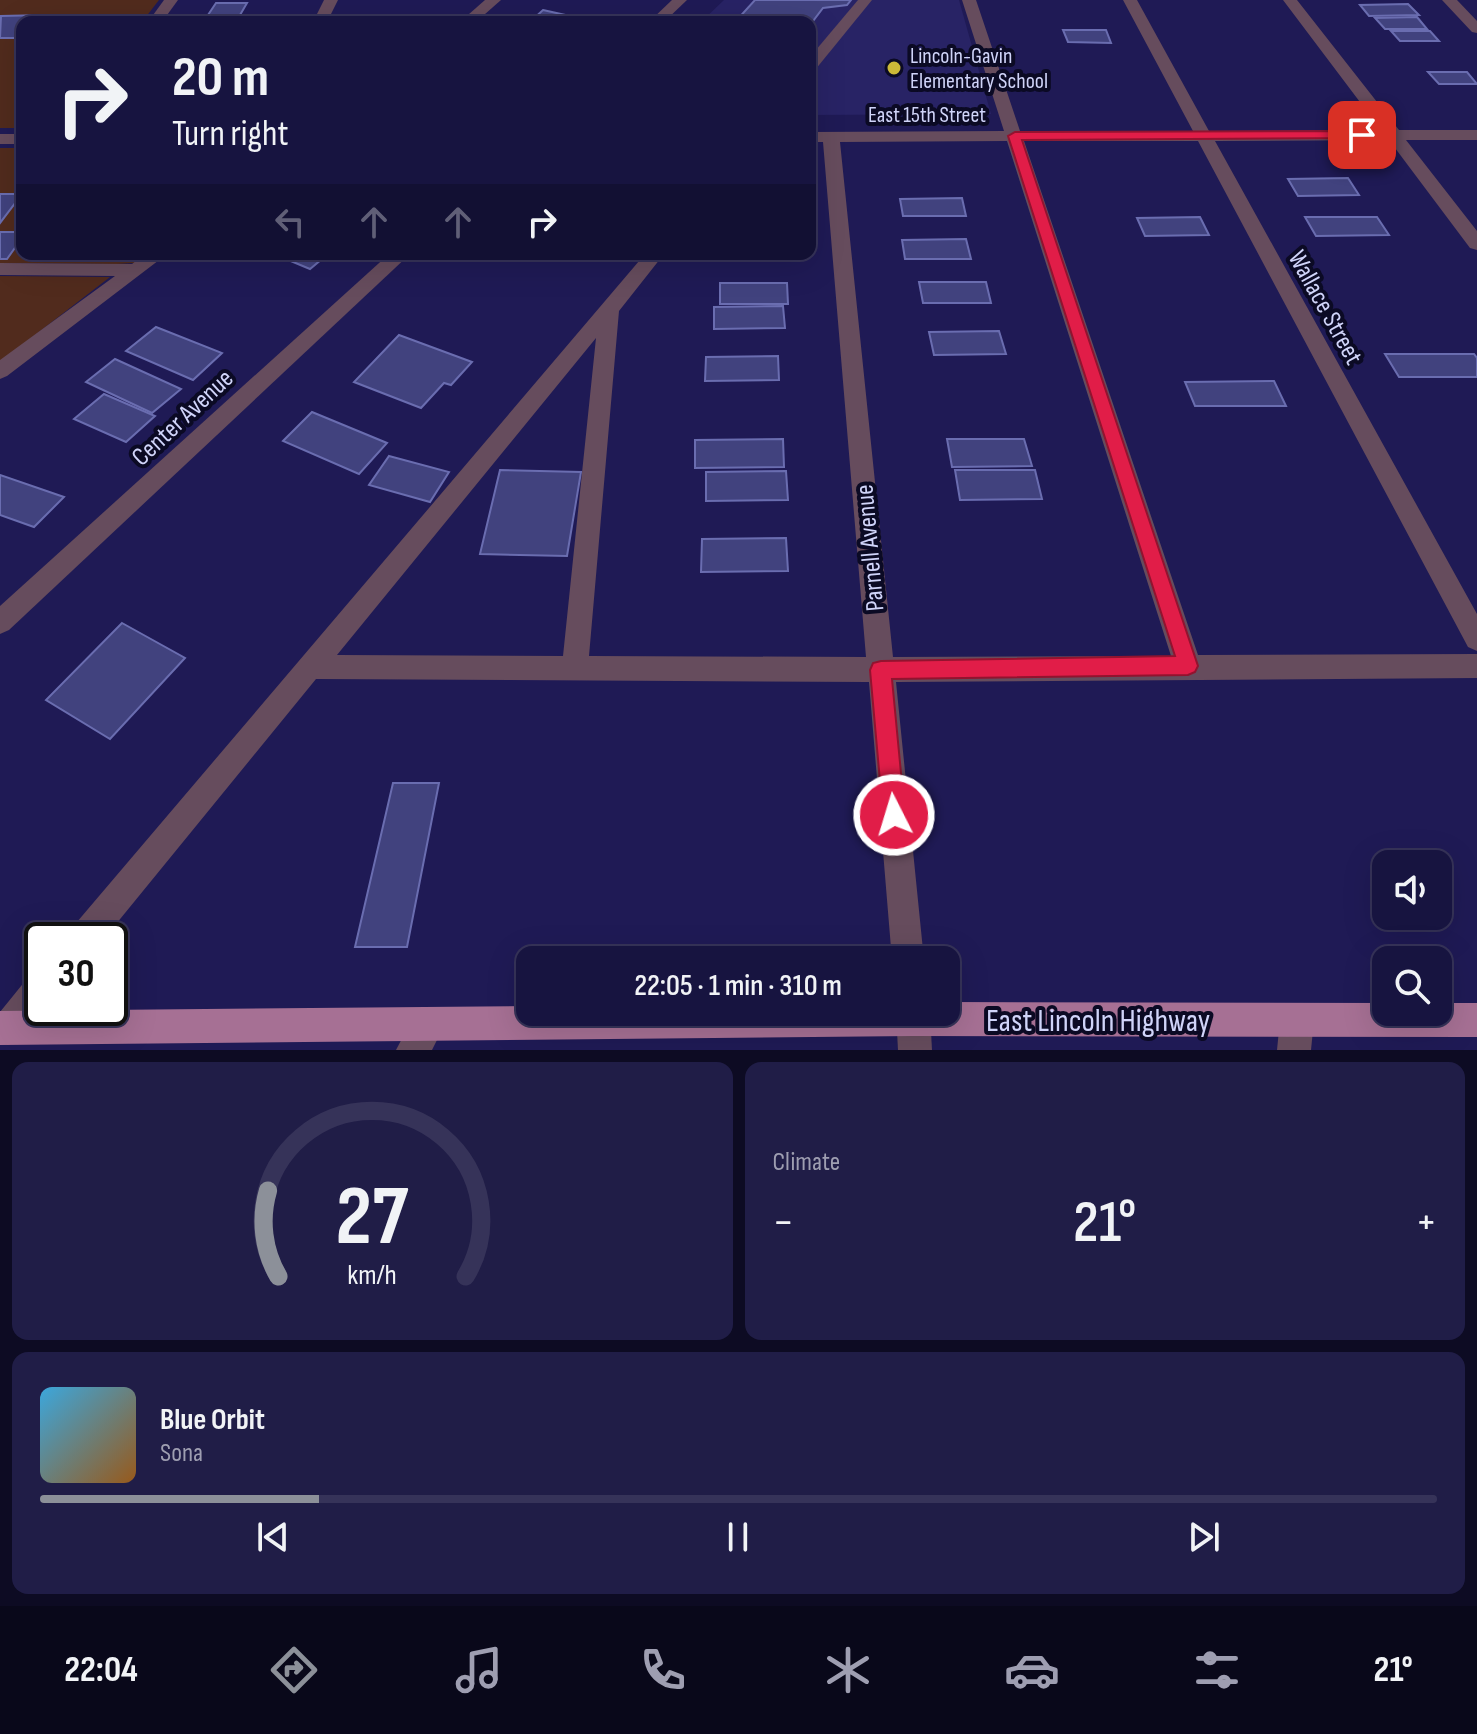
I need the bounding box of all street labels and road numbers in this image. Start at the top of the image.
street label: East 15th Street [868,102,986,129]
street label: Wallace Street [1281,245,1369,370]
street label: Center Avenue [126,363,240,473]
street label: Parnell Avenue [850,483,891,613]
street label: East Lincoln Highway [986,1002,1210,1041]

